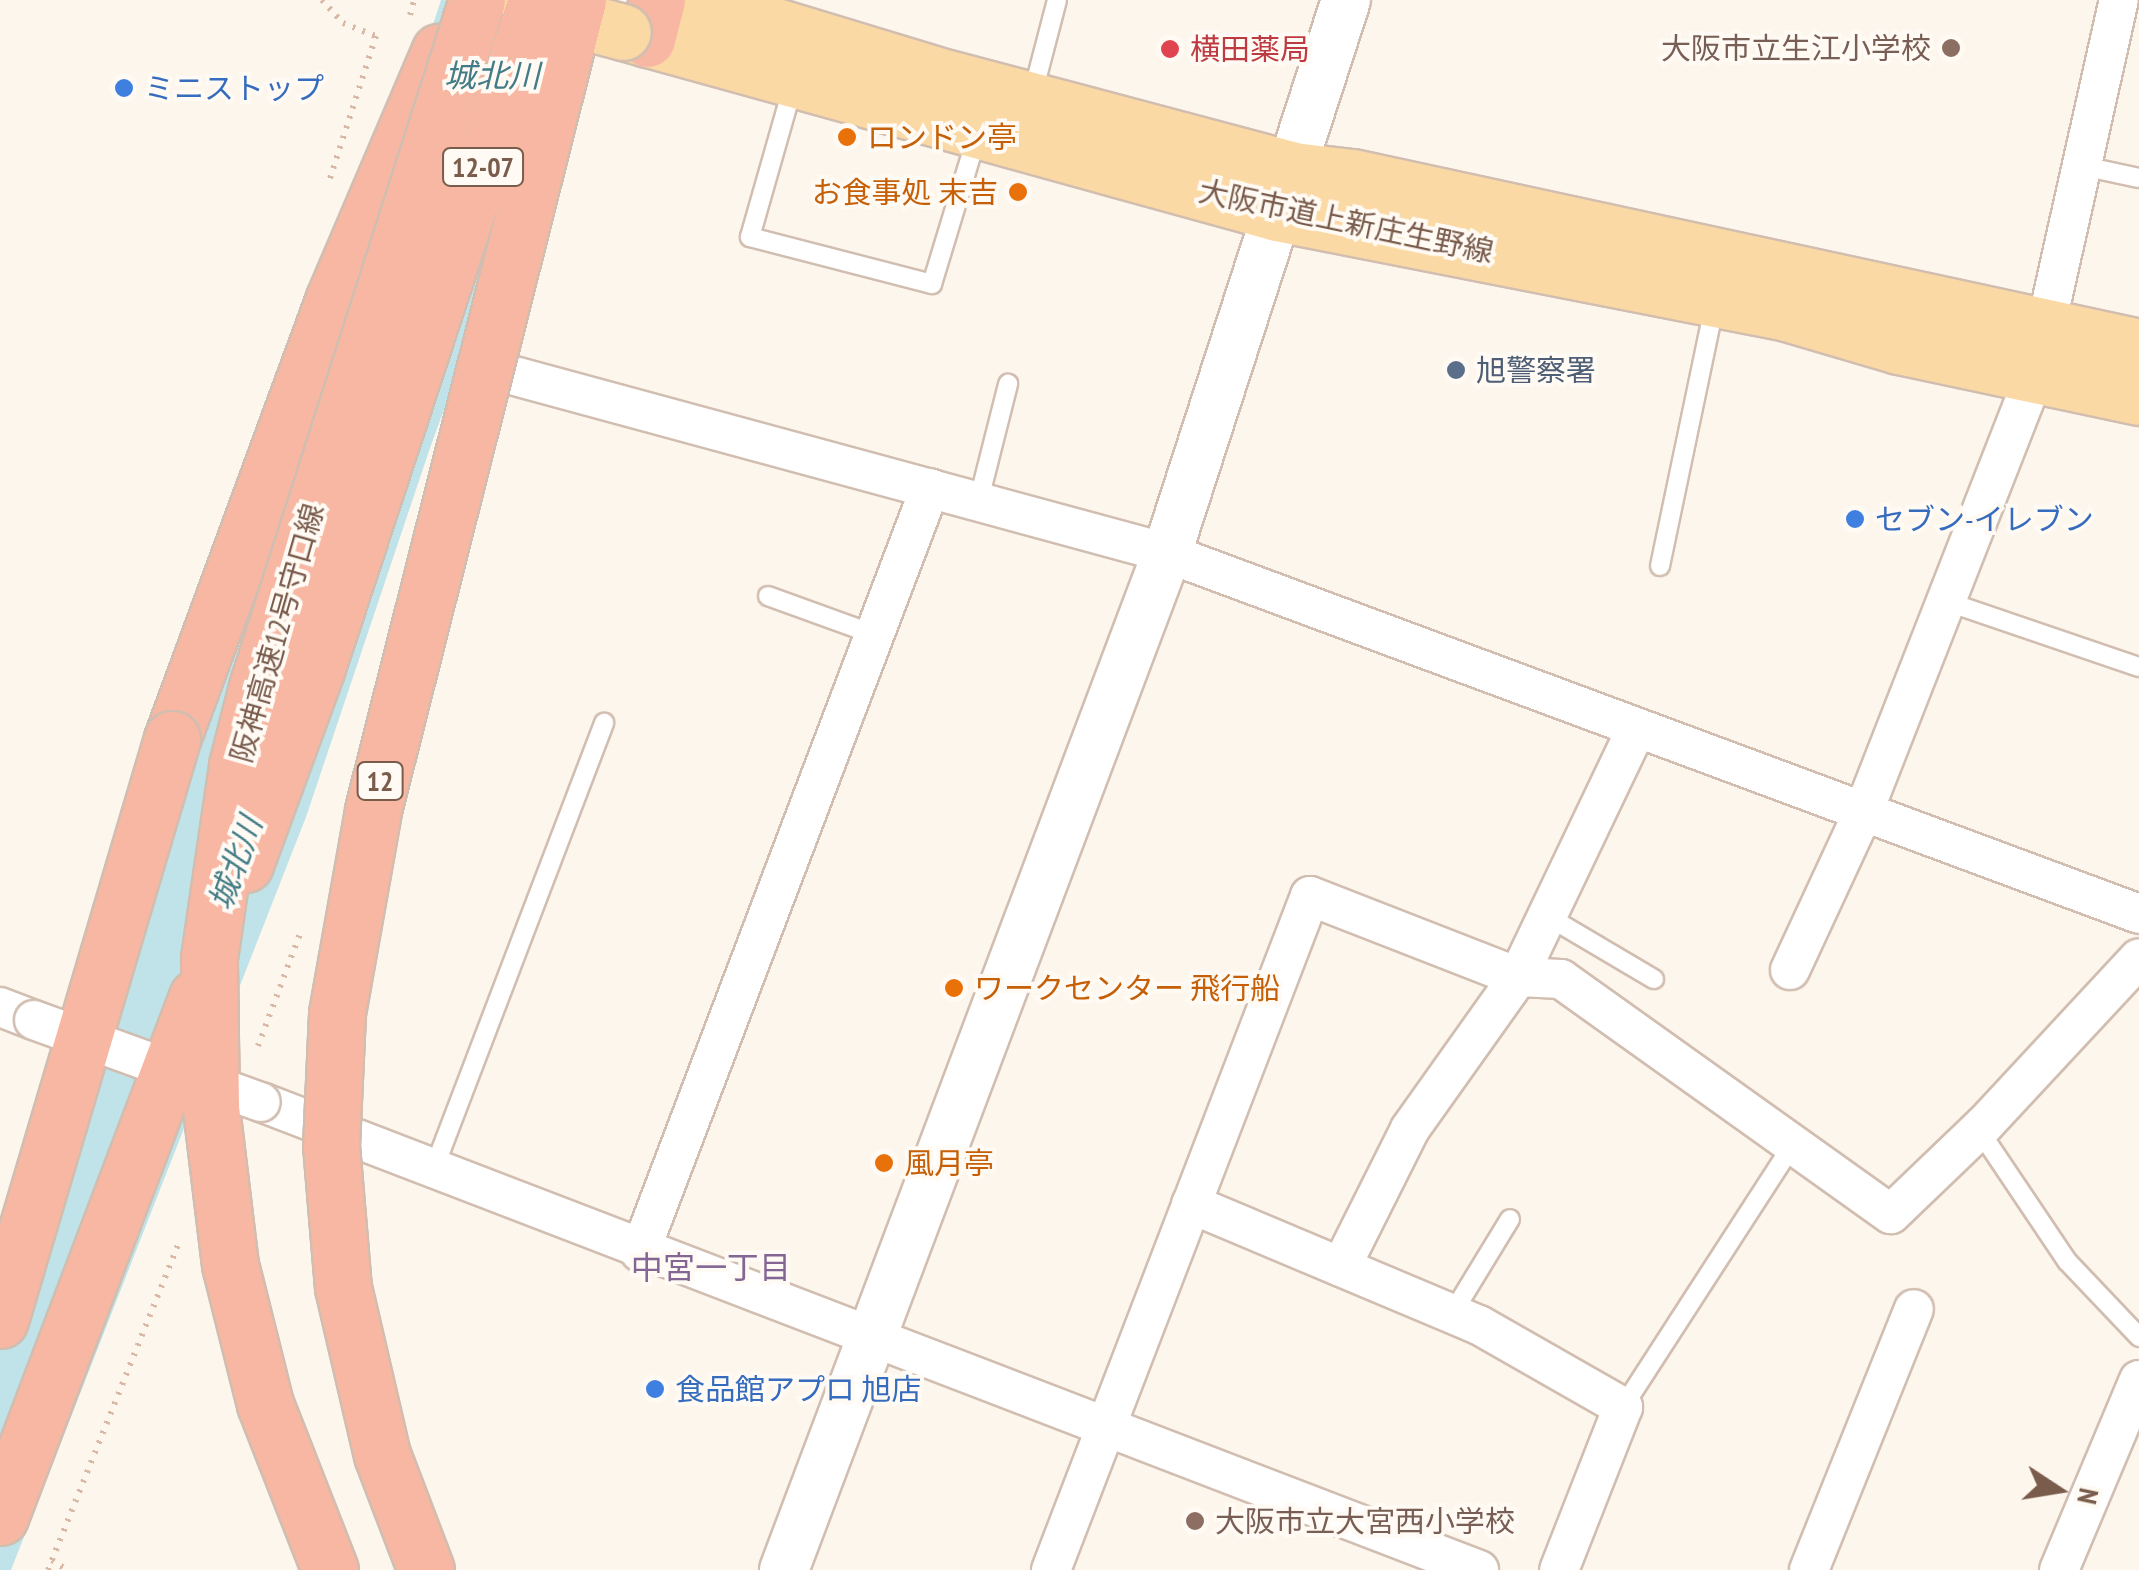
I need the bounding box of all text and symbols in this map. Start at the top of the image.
place label: 大阪市立生江小学校 [1661,30,1931,66]
place label: 横田薬局 [1190,31,1310,67]
marker: 大阪市立生江小学校 [1940,37,1962,59]
marker: 横田薬局 [1159,38,1181,60]
water label: 城北川 [444,56,540,94]
place label: ミニストップ [144,70,324,106]
marker: ミニストップ [113,77,135,99]
place label: ロンドン亭 [867,119,1017,155]
marker: ロンドン亭 [836,126,858,148]
road number: 12-07 [440,144,526,190]
street label: 大阪市道上新庄生野線 [1196,172,1496,270]
place label: お食事処 末吉 [812,174,998,210]
marker: お食事処 末吉 [1007,181,1029,203]
place label: 旭警察署 [1476,352,1596,388]
marker: 旭警察署 [1445,359,1467,381]
street label: 阪神高速12号守口線 [223,500,331,766]
place label: セブン-イレブン [1875,501,2094,537]
marker: セブン-イレブン [1844,508,1866,530]
road number: 12 [355,758,405,804]
water label: 城北川 [201,811,269,915]
place label: ワークセンター 飛行船 [974,970,1280,1006]
marker: ワークセンター 飛行船 [943,977,965,999]
place label: 風月亭 [904,1145,994,1181]
marker: 風月亭 [873,1152,895,1174]
district label: 中宮一丁目 [631,1248,791,1286]
place label: 食品館アプロ 旭店 [675,1371,921,1407]
marker: 食品館アプロ 旭店 [644,1378,666,1400]
north arrow [2009,1440,2109,1540]
text: N [2069,1485,2109,1508]
place label: 大阪市立大宮西小学校 [1215,1503,1515,1539]
marker: 大阪市立大宮西小学校 [1184,1510,1206,1532]

